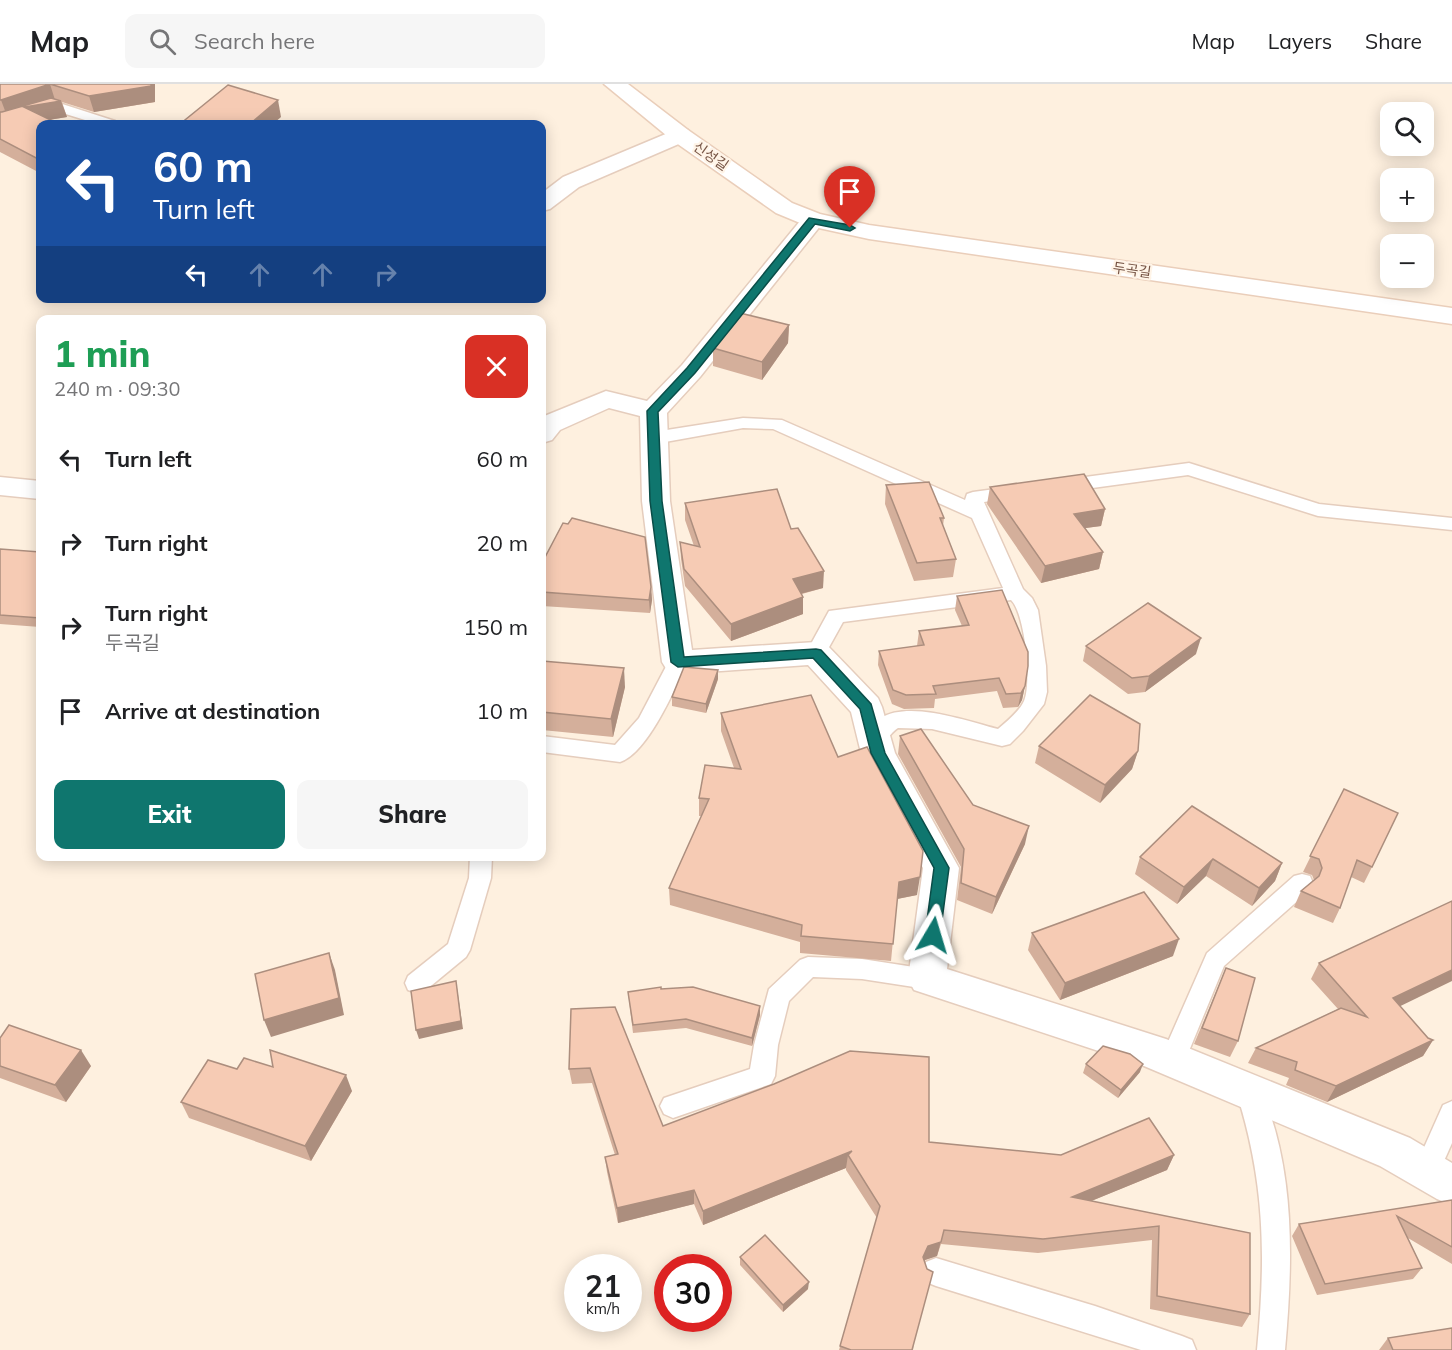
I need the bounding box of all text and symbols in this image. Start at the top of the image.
search box [125,14,545,68]
text: Map [30,24,89,59]
icon: search [146,25,179,58]
text: Search here [194,27,315,55]
text: Map [1192,28,1235,54]
text: Layers [1268,28,1332,54]
text: Share [1365,28,1422,54]
map controls [1380,102,1434,288]
button: search [1380,102,1434,156]
street label: 신성길 [690,138,732,174]
text: 60 m [153,140,253,193]
icon: left [54,144,132,222]
pin [824,166,875,228]
button: + [1380,168,1434,222]
icon: arrive [833,175,866,208]
text: Turn left [153,192,255,226]
button: − [1380,234,1434,288]
icon: left [180,258,213,291]
icon: ahead [243,258,276,291]
icon: ahead [306,258,339,291]
icon: right [369,258,402,291]
street label: 두곡길 [1112,258,1152,282]
text: 1 min [54,331,150,376]
button: close [465,335,528,398]
text: 240 m · 09:30 [54,376,180,401]
icon: left [54,443,87,476]
text: Turn left [105,445,192,473]
text: 60 m [477,445,528,473]
icon: right [54,527,87,560]
text: Turn right [105,529,208,557]
text: 20 m [477,529,528,557]
text: Turn right [105,599,208,627]
icon: right [54,611,87,644]
text: 150 m [463,613,528,641]
text: 두곡길 [105,630,160,655]
icon: arrive [54,695,87,728]
text: Arrive at destination [105,697,320,725]
text: 10 m [477,697,528,725]
button: Exit [54,780,285,849]
button: Share [297,780,528,849]
position arrow [901,903,965,967]
speed limit sign: 30 [654,1254,732,1332]
text: 21 [585,1267,621,1305]
text: km/h [586,1299,620,1318]

